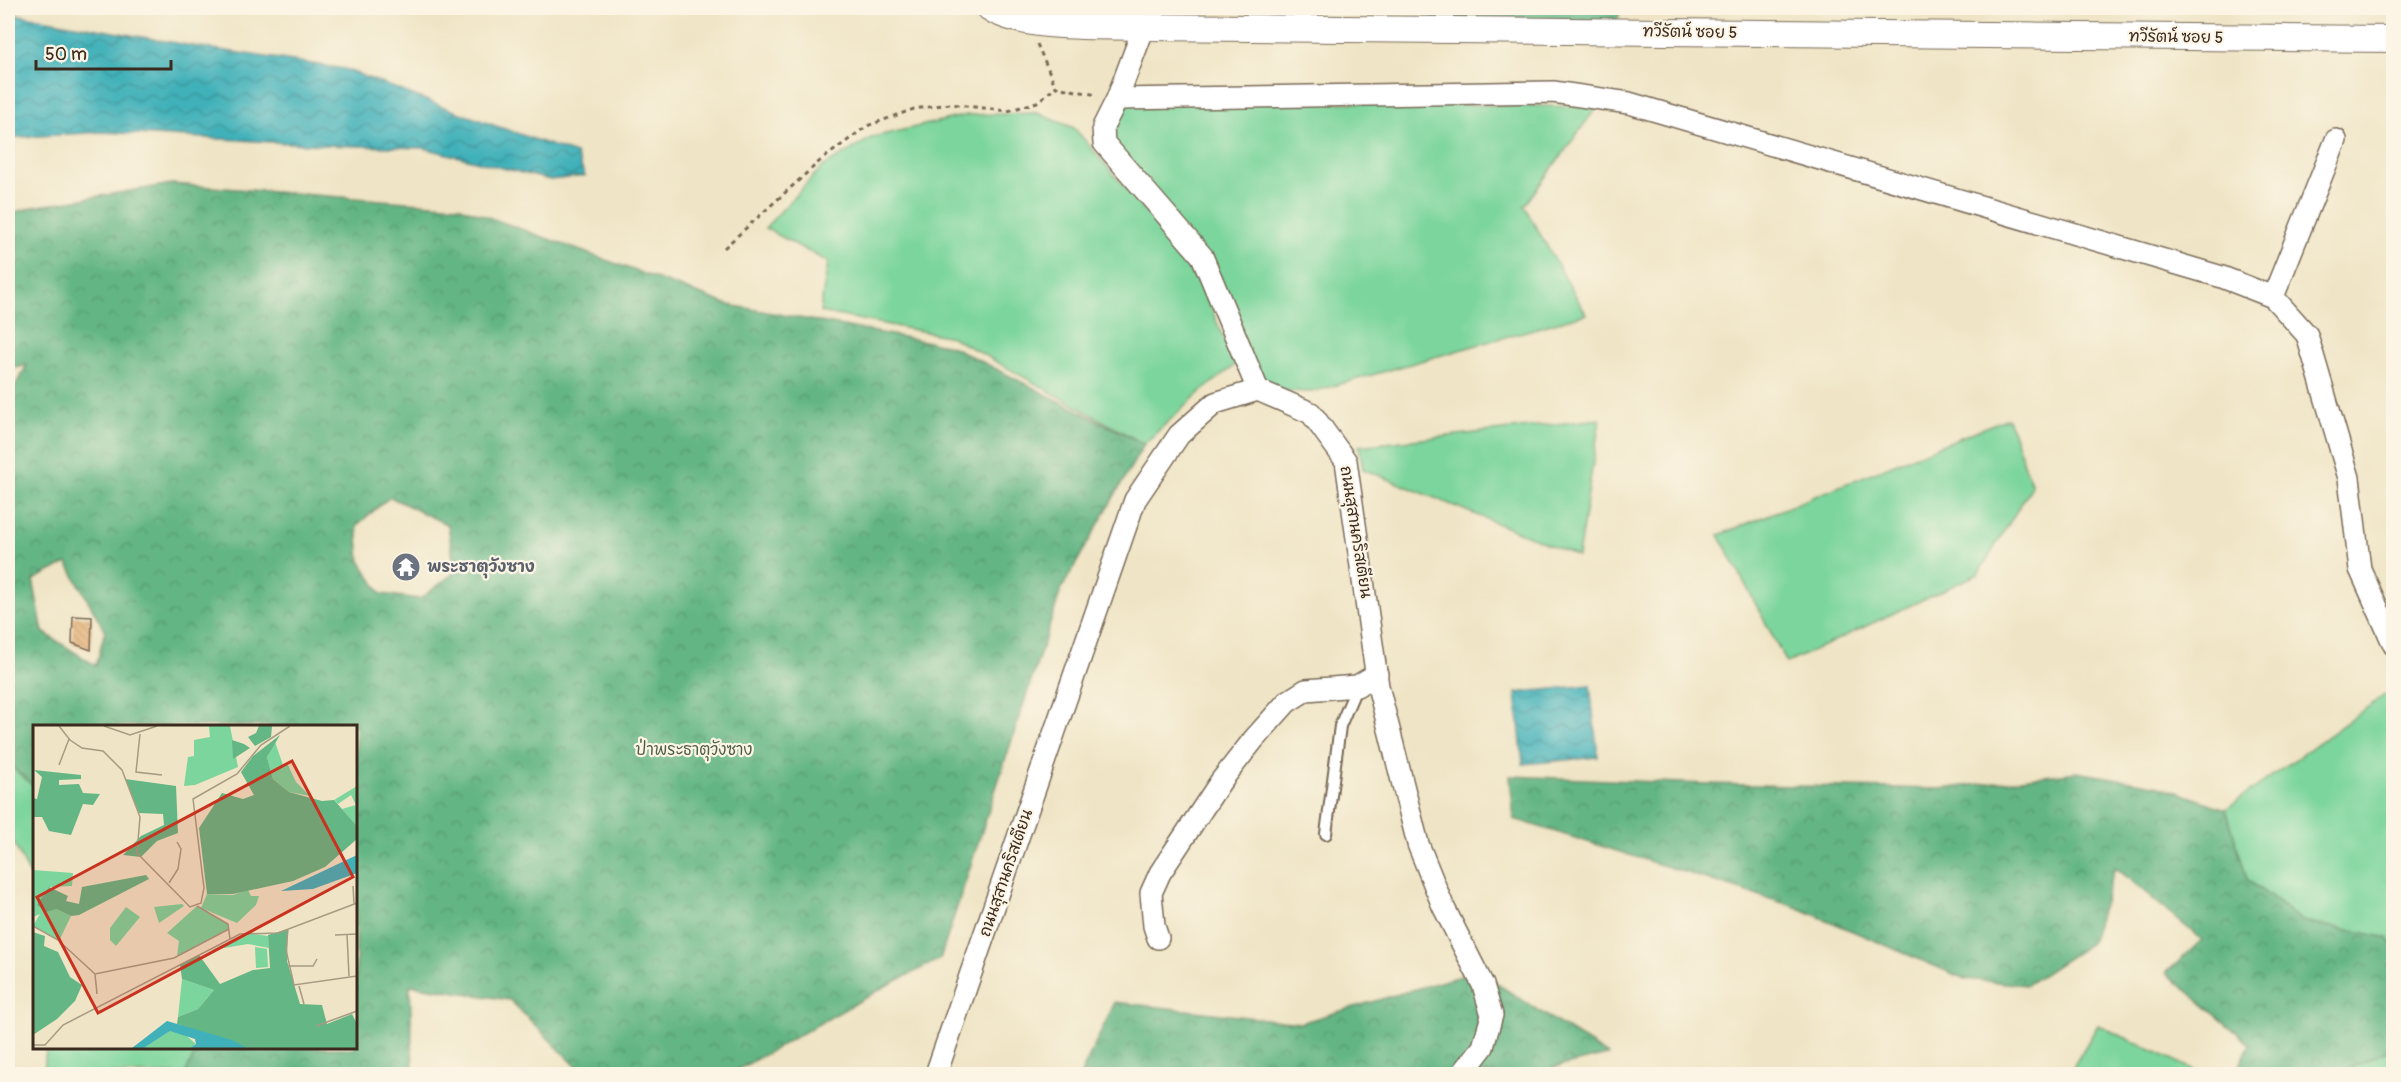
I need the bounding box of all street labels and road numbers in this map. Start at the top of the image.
street label: ทวีรัตน์ ซอย 5 [1642,19,1738,43]
street label: ทวีรัตน์ ซอย 5 [2128,24,2224,48]
street label: ถนนสุสานคริสเตียน [1334,464,1377,600]
street label: ถนนสุสานคริสเตียน [974,806,1039,940]

